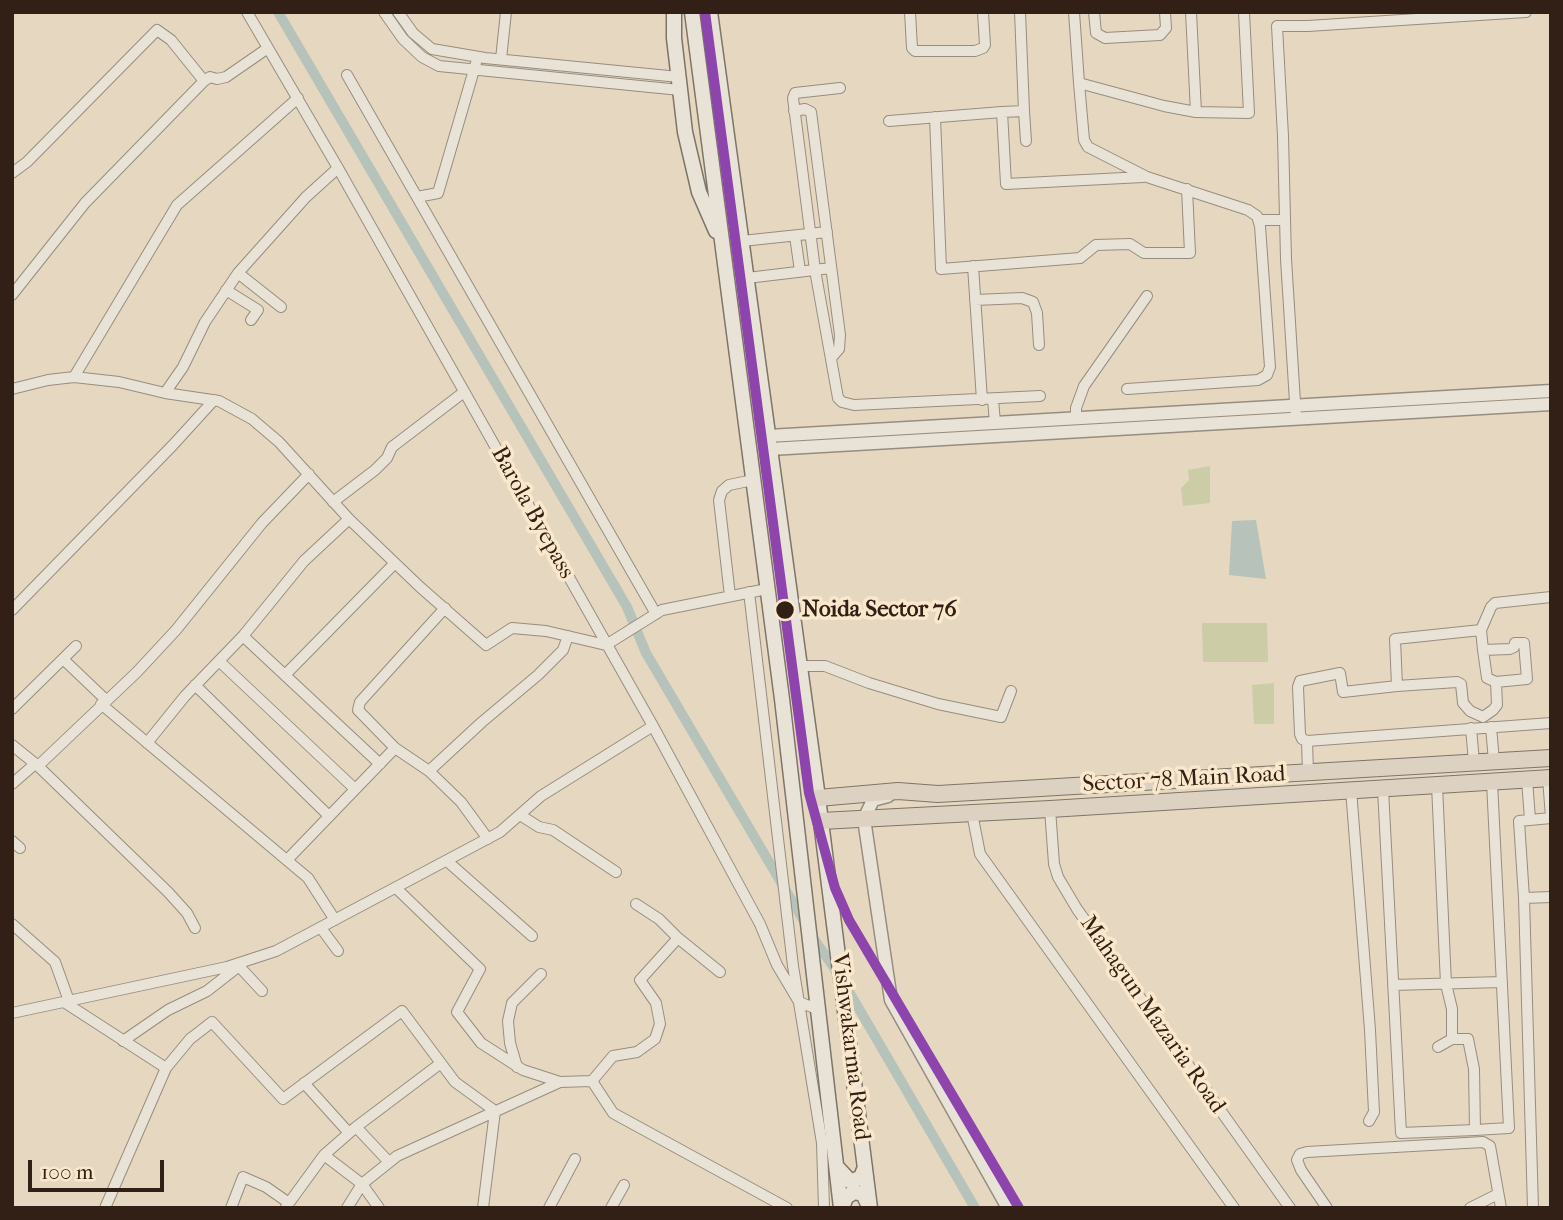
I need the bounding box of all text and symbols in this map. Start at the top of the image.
street label: Barola Byepass [484,442,580,584]
place label: Noida Sector 76 [802,596,957,624]
marker: Noida Sector 76 [774,599,796,621]
street label: Sector 78 Main Road [1082,761,1286,799]
street label: Mahagun Mazaria Road [1073,911,1231,1119]
street label: Vishwakarma Road [825,952,875,1142]
scale bar [32,1146,168,1190]
text: 100 m [41,1160,94,1184]

